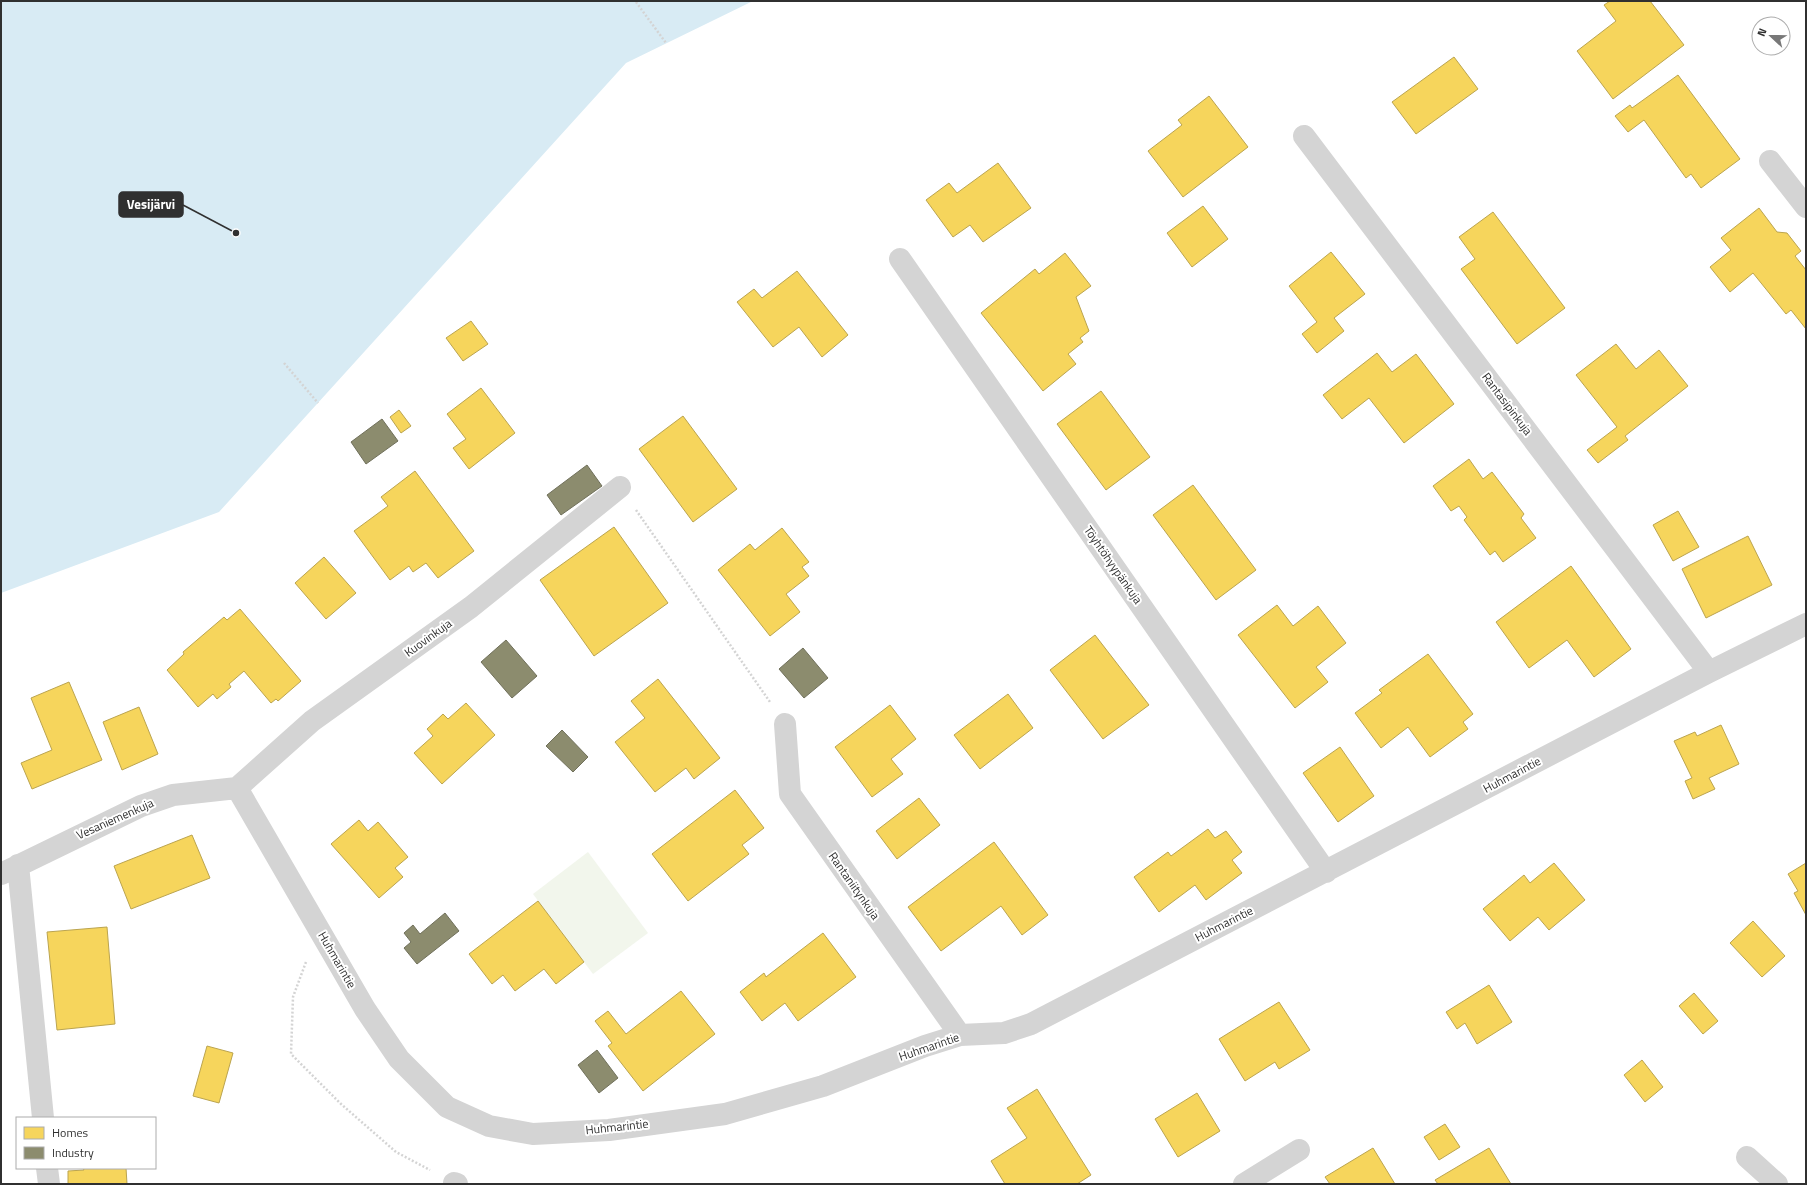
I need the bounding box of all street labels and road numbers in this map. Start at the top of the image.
street label: Rantasipinkuja [1477,368,1537,439]
street label: Töyhtöhyypänkuja [1079,522,1147,608]
street label: Kuovinkuja [400,614,455,661]
street label: Huhmarintie [1479,751,1544,798]
street label: Vesaniemenkuja [73,793,156,844]
street label: Rantaniitynkuja [824,848,885,923]
street label: Huhmarintie [1191,901,1256,946]
street label: Huhmarintie [313,928,361,992]
street label: Huhmarintie [896,1027,962,1066]
street label: Huhmarintie [585,1114,649,1139]

